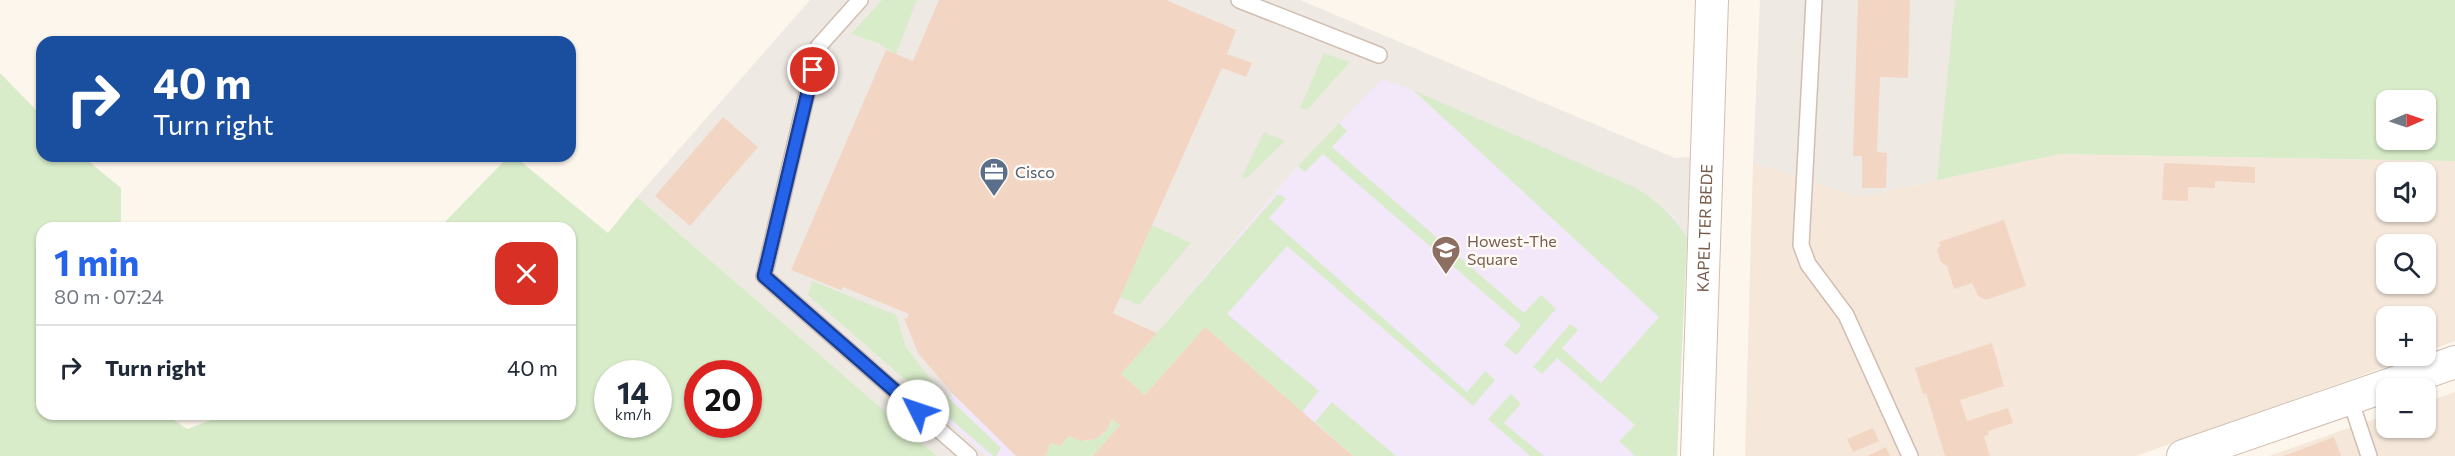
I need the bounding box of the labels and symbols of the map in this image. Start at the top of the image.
pin [787,44,838,95]
north arrow [2376,90,2436,150]
office icon: Cisco [978,156,1010,198]
place label: Cisco [1015,162,1055,181]
street label: KAPEL TER BEDE [1692,164,1716,293]
place label: Howest-The Square [1467,231,1557,268]
school or university icon: Howest-The Square [1430,234,1462,276]
speed limit sign: 20 [684,360,762,438]
position arrow [886,379,950,443]

